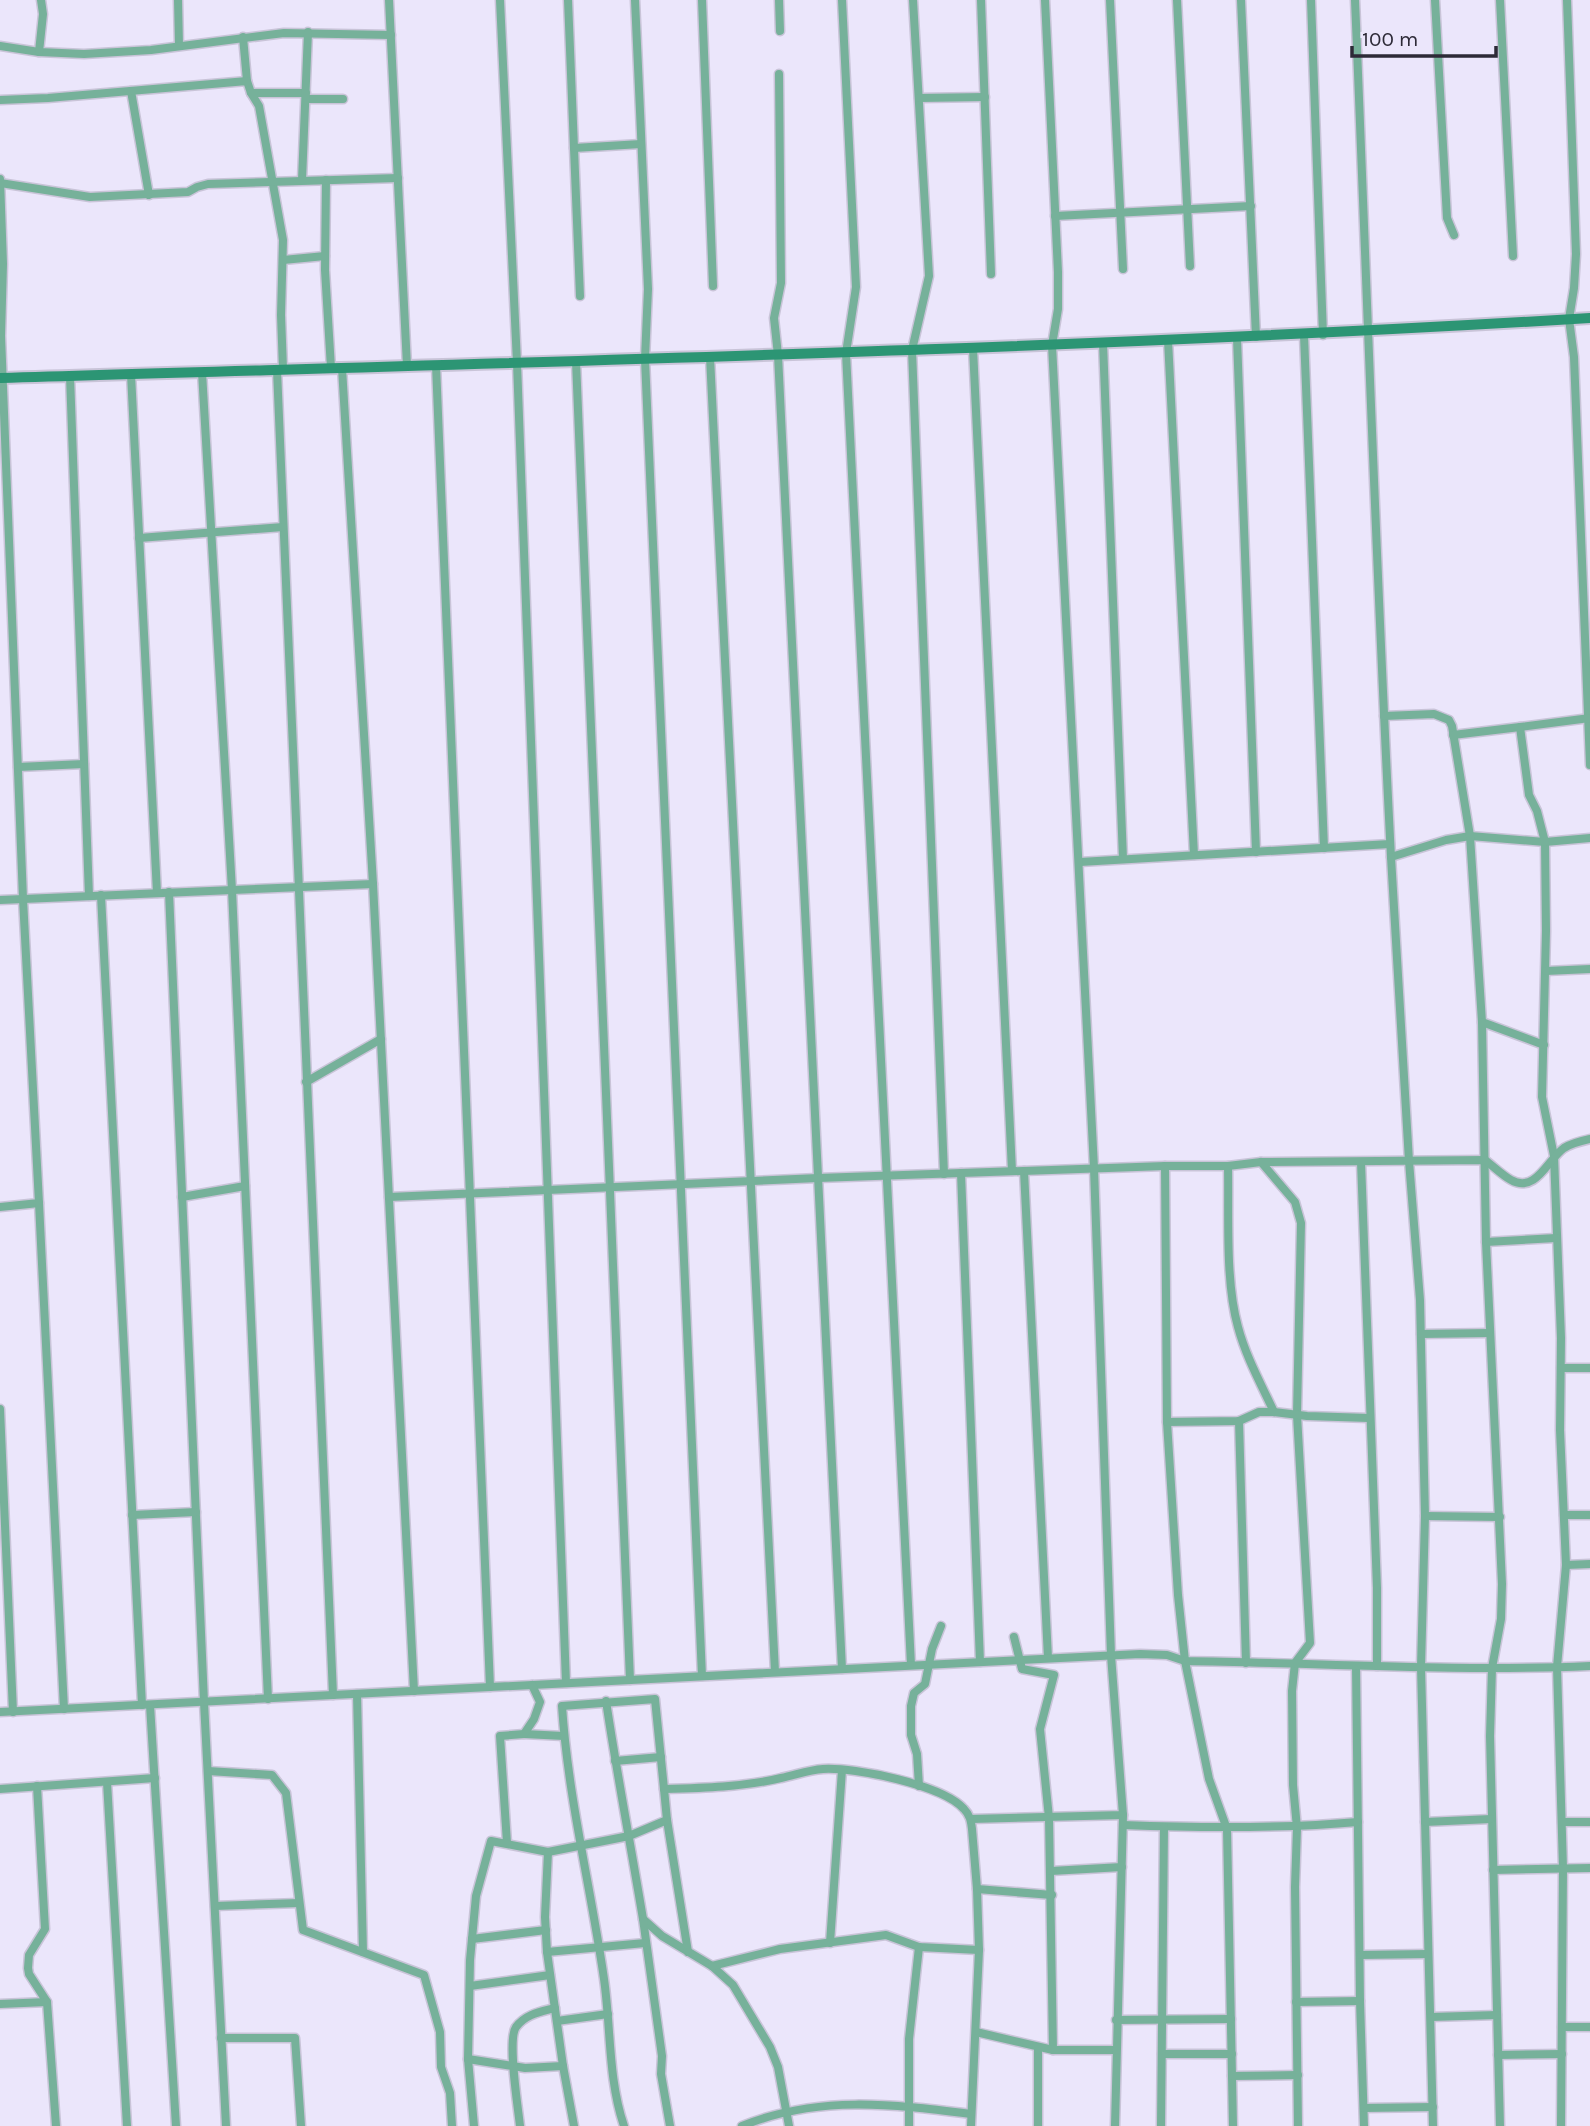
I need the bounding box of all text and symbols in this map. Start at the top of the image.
scale bar [1352,14,1496,58]
text: 100 m [1362,27,1419,51]

